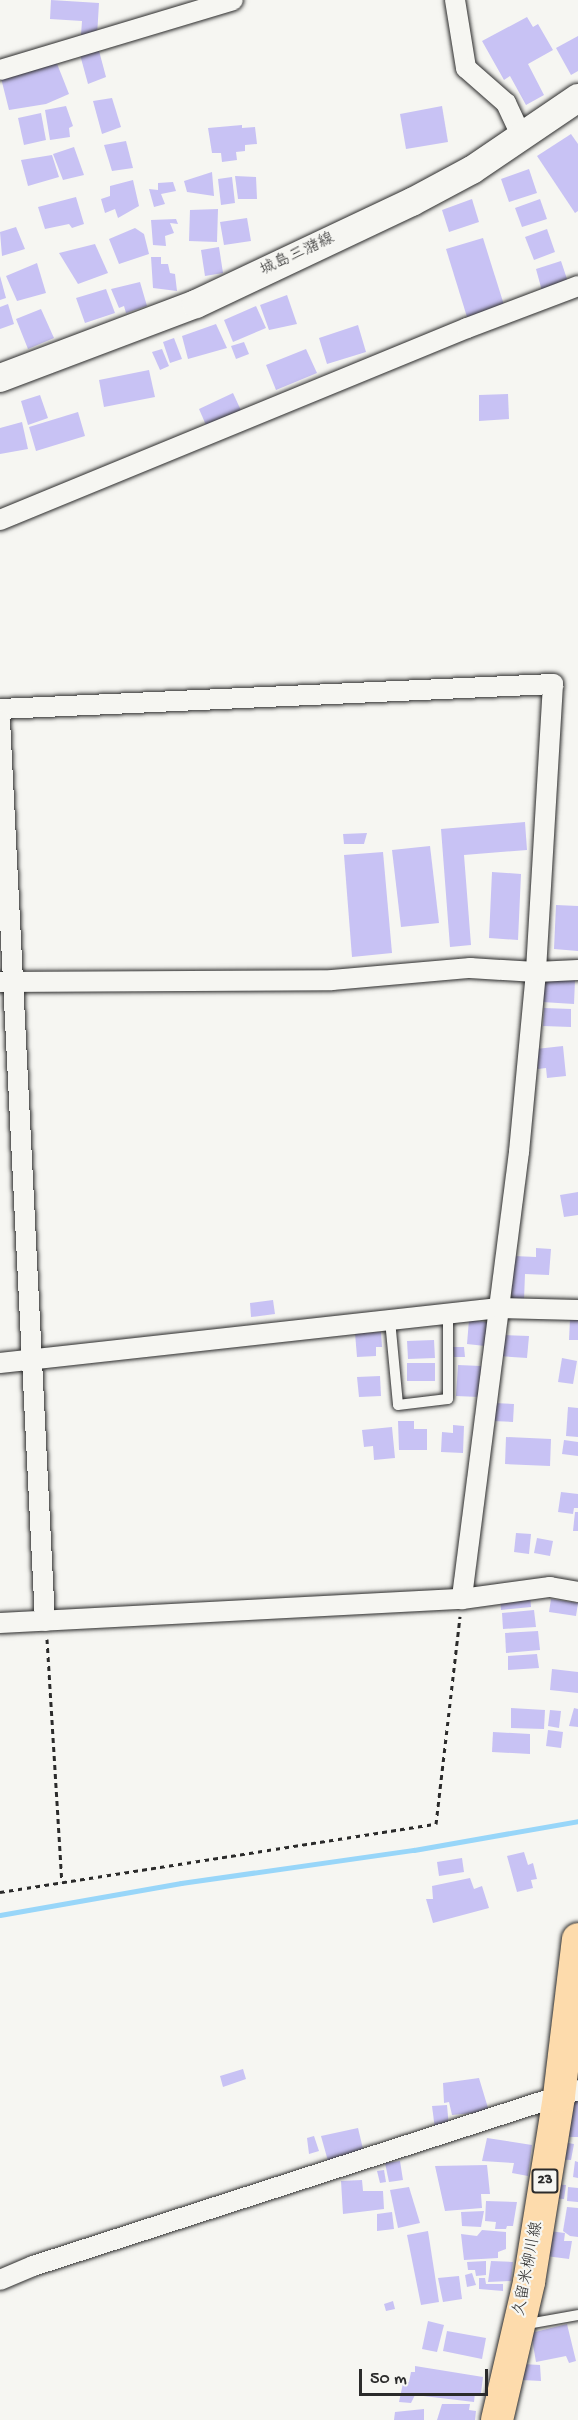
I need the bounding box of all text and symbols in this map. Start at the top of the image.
street label: 城島三潴線 [258,230,338,282]
road number: 23 [530,2169,560,2193]
street label: 久留米柳川線 [511,2220,549,2318]
scale bar [362,2357,491,2395]
text: 50 m [370,2369,407,2390]

